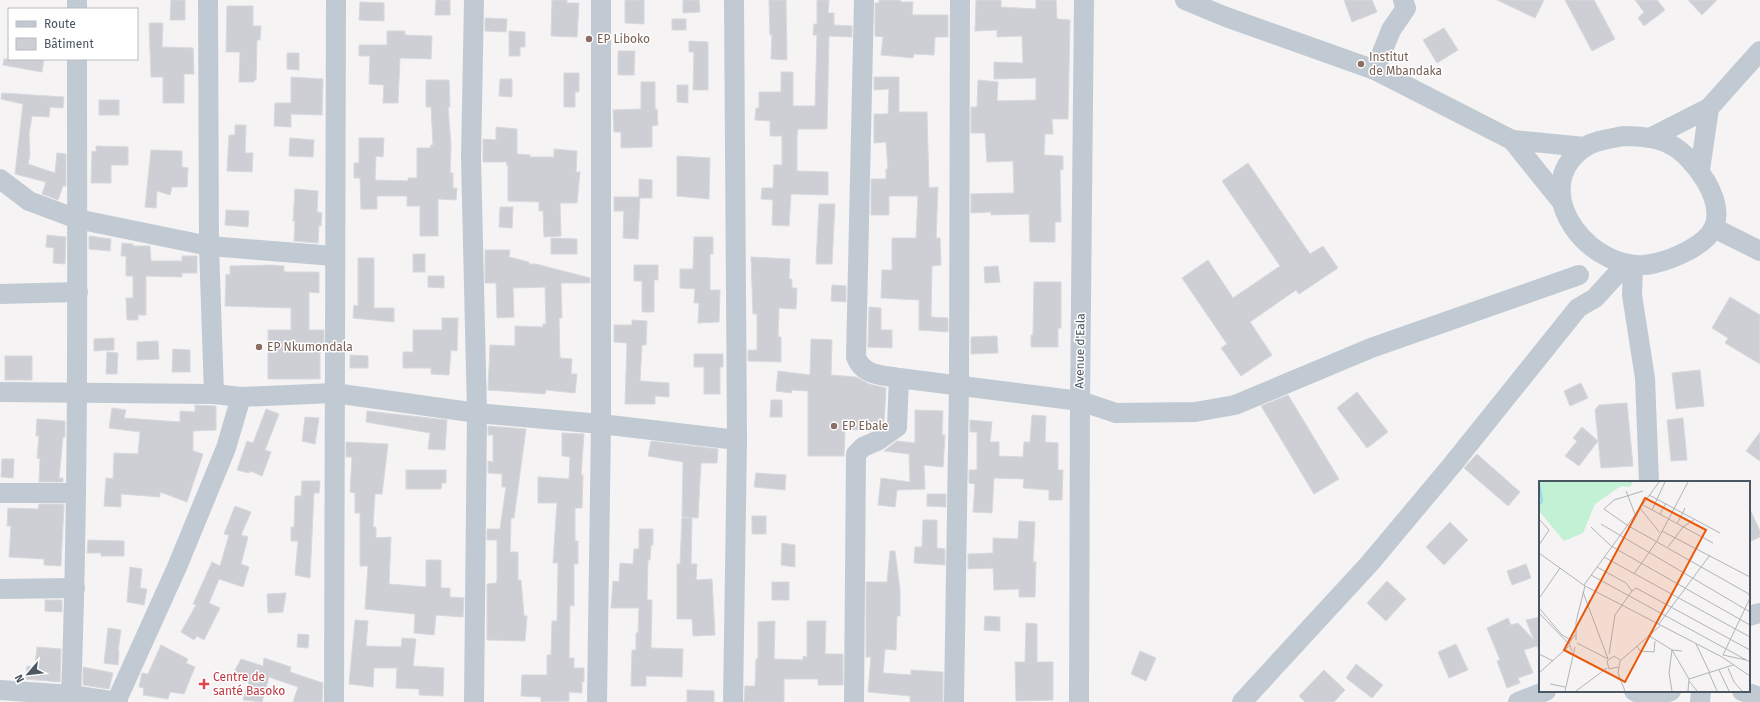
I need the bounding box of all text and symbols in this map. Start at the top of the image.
legend [8,8,138,60]
text: Route [44,17,76,31]
place label: EP Liboko [597,32,650,46]
marker: EP Liboko [584,34,594,44]
text: Bâtiment [44,37,94,51]
place label: Institut de Mbandaka [1369,50,1442,78]
marker: Institut de Mbandaka [1356,59,1366,69]
street label: Avenue d'Eala [1072,313,1088,389]
place label: EP Nkumondala [267,340,353,354]
marker: EP Nkumondala [254,342,264,352]
place label: EP Ebale [842,419,888,433]
marker: EP Ebale [829,421,839,431]
inset map [1539,481,1750,692]
north arrow [8,654,48,694]
place label: Centre de santé Basoko [213,670,285,698]
text: N [12,672,27,685]
marker: Centre de santé Basoko [198,678,210,690]

